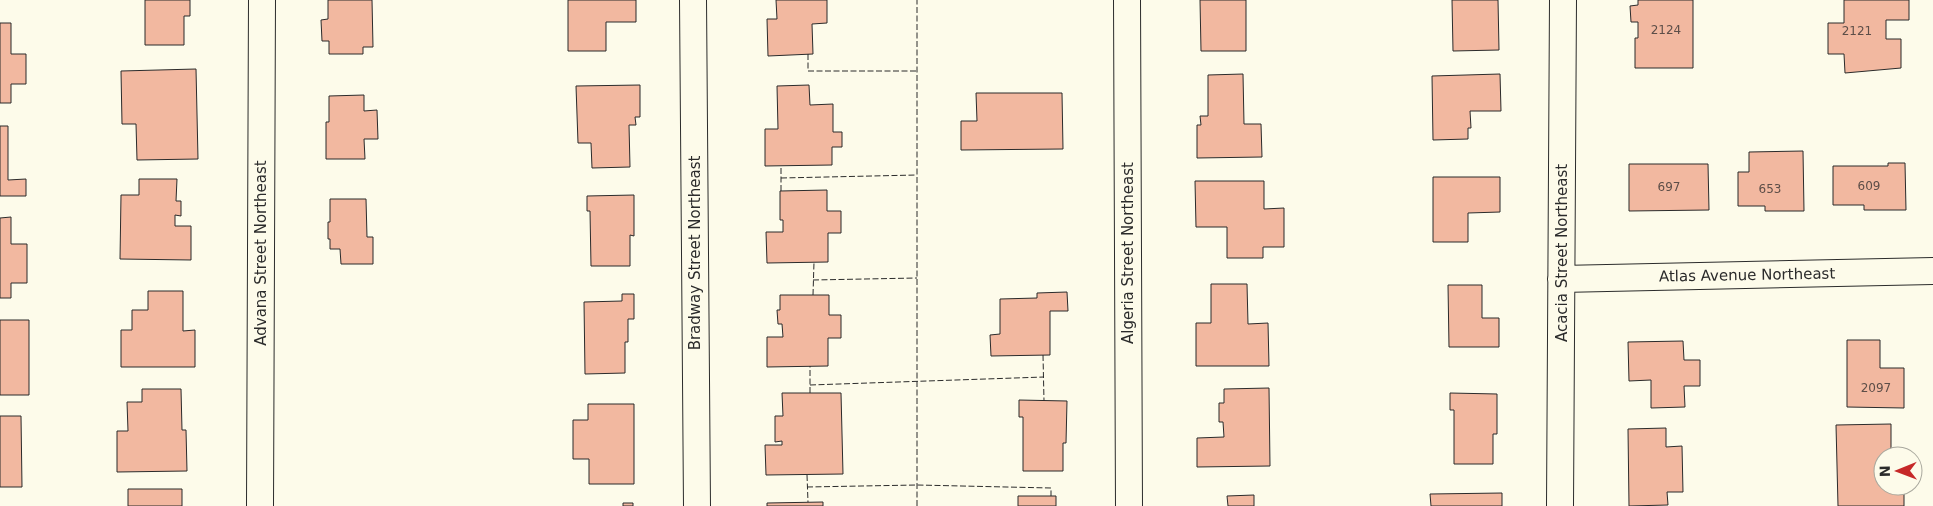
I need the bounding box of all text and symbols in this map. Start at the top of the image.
house number: 2124 [1651,23,1681,37]
house number: 2121 [1842,24,1872,38]
street label: Bradway Street Northeast [686,156,704,350]
street label: Advana Street Northeast [252,160,270,346]
street label: Algeria Street Northeast [1119,162,1137,344]
street label: Acacia Street Northeast [1553,164,1571,342]
house number: 609 [1858,179,1880,193]
house number: 697 [1658,180,1680,194]
house number: 653 [1759,182,1781,196]
street label: Atlas Avenue Northeast [1659,264,1835,286]
house number: 2097 [1861,381,1891,395]
north arrow [1873,446,1923,496]
text: N [1877,465,1893,477]

